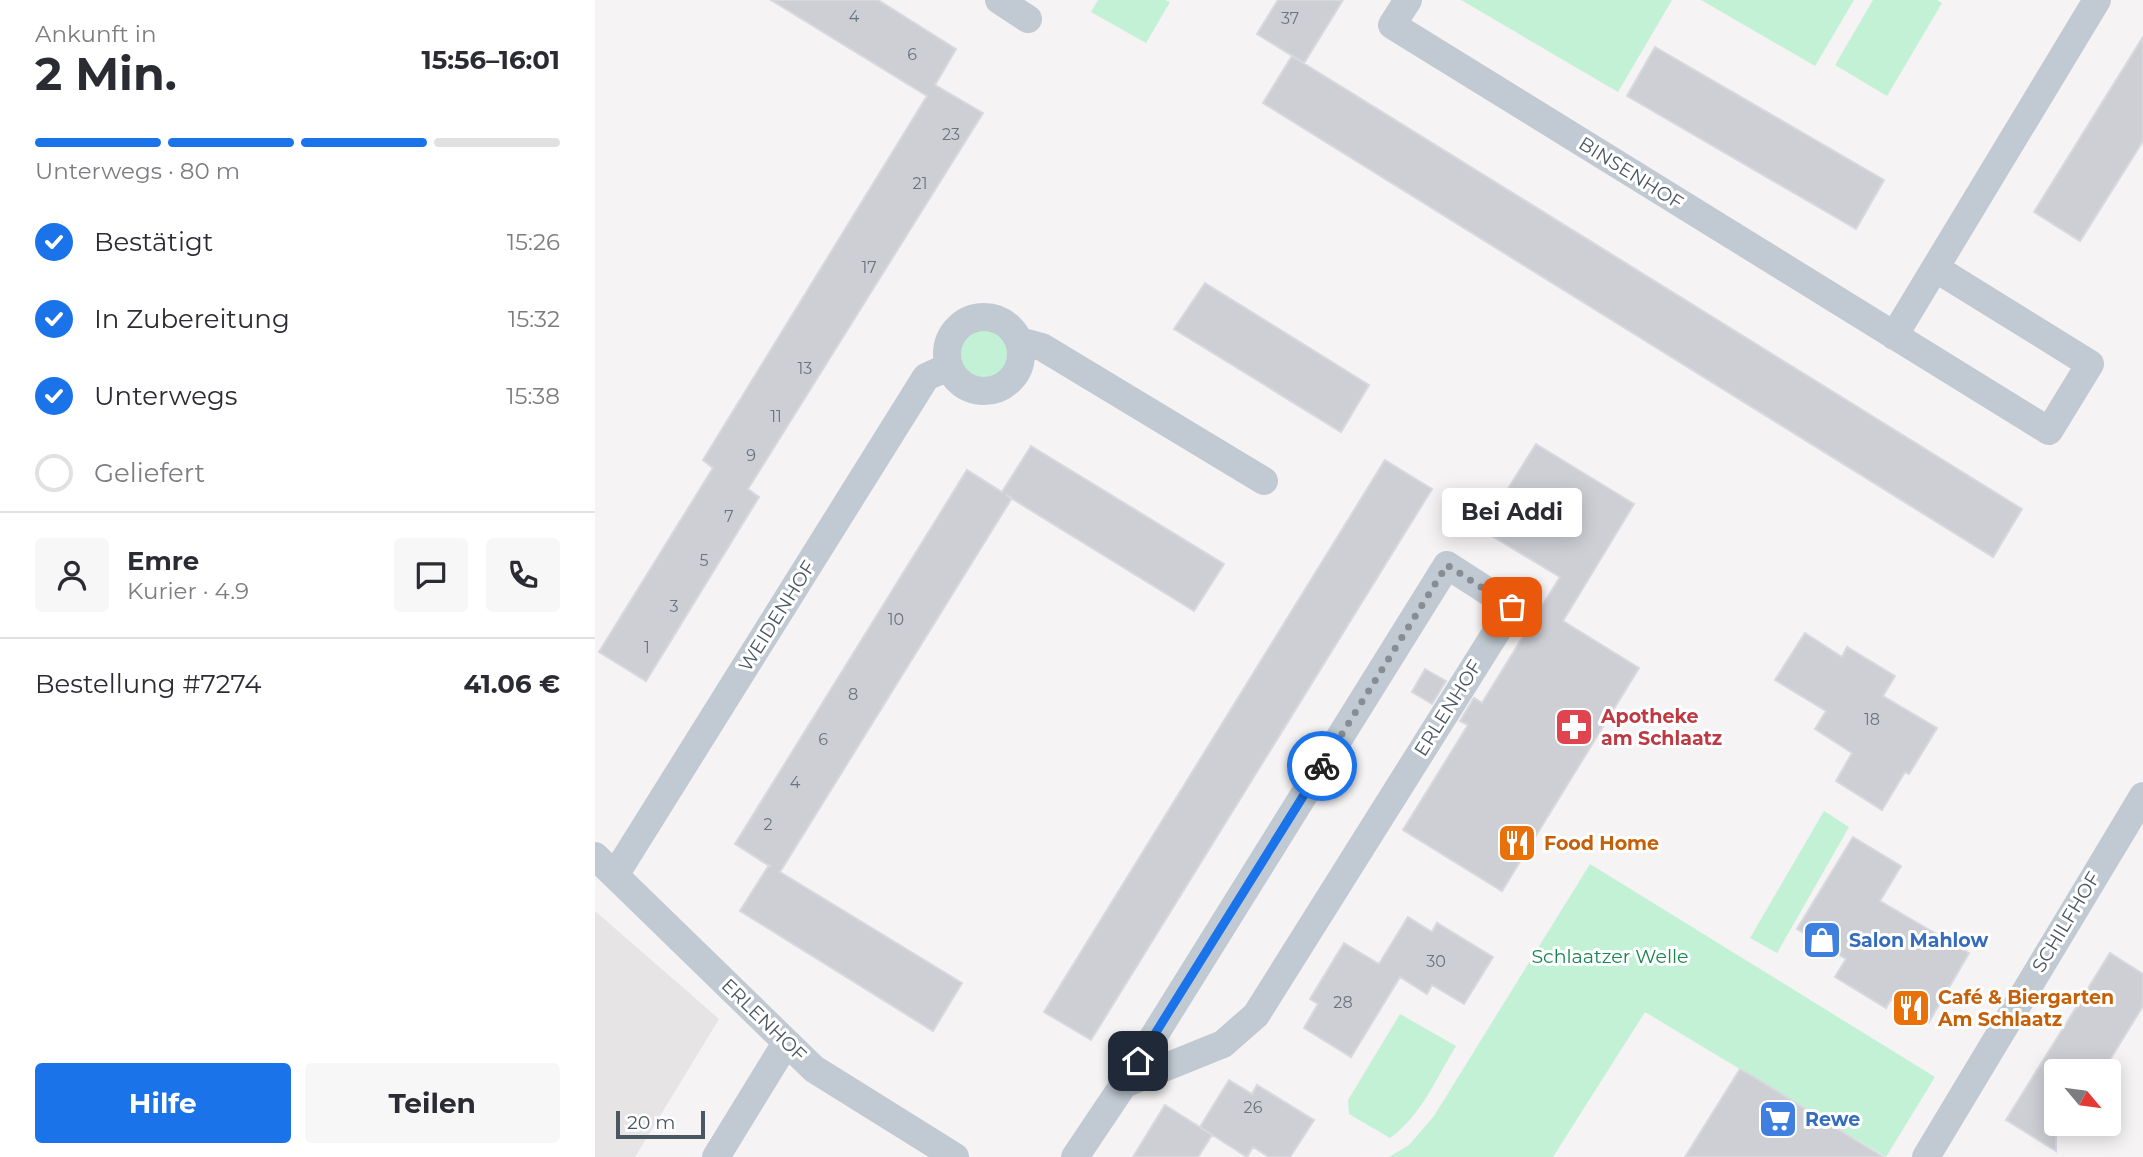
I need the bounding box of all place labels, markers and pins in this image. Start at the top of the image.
callout: Bei Addi [1442,488,1582,537]
pin [1482,577,1542,637]
place label: Apotheke am Schlaatz [1600,705,1722,750]
pharmacy icon: Apotheke am Schlaatz [1553,706,1595,748]
restaurant icon: Food Home [1496,822,1538,864]
place label: Food Home [1544,832,1659,855]
shop icon: Salon Mahlow [1801,919,1843,961]
place label: Salon Mahlow [1849,929,1988,952]
place label: Café & Biergarten Am Schlaatz [1937,986,2114,1031]
restaurant icon: Café & Biergarten Am Schlaatz [1890,987,1932,1029]
pin [1108,1031,1168,1091]
supermarket icon: Rewe [1757,1098,1799,1140]
place label: Rewe [1805,1108,1860,1131]

